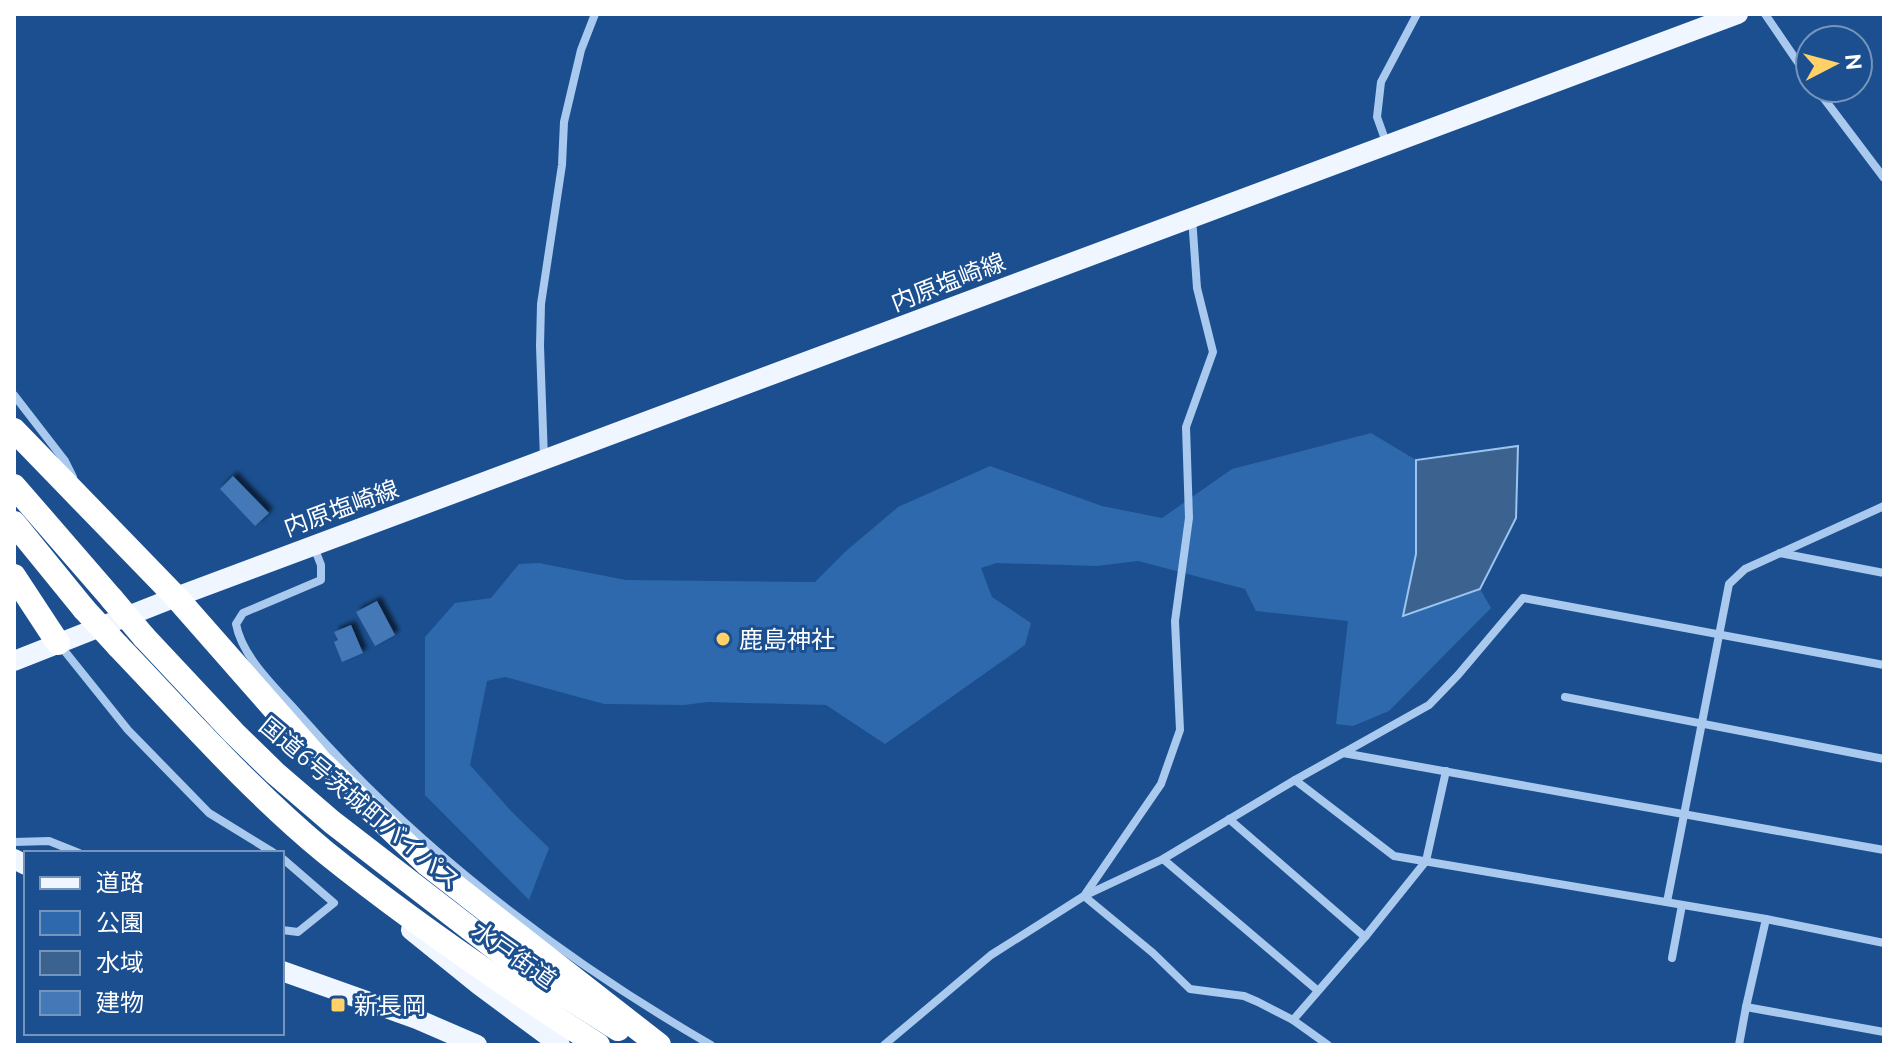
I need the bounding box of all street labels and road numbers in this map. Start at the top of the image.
street label: 内原塩崎線 [887,248,1009,316]
street label: 内原塩崎線 [280,475,402,541]
street label: 国道6号茨城町バイパス [254,711,466,895]
street label: 水戸街道 [467,916,561,994]

